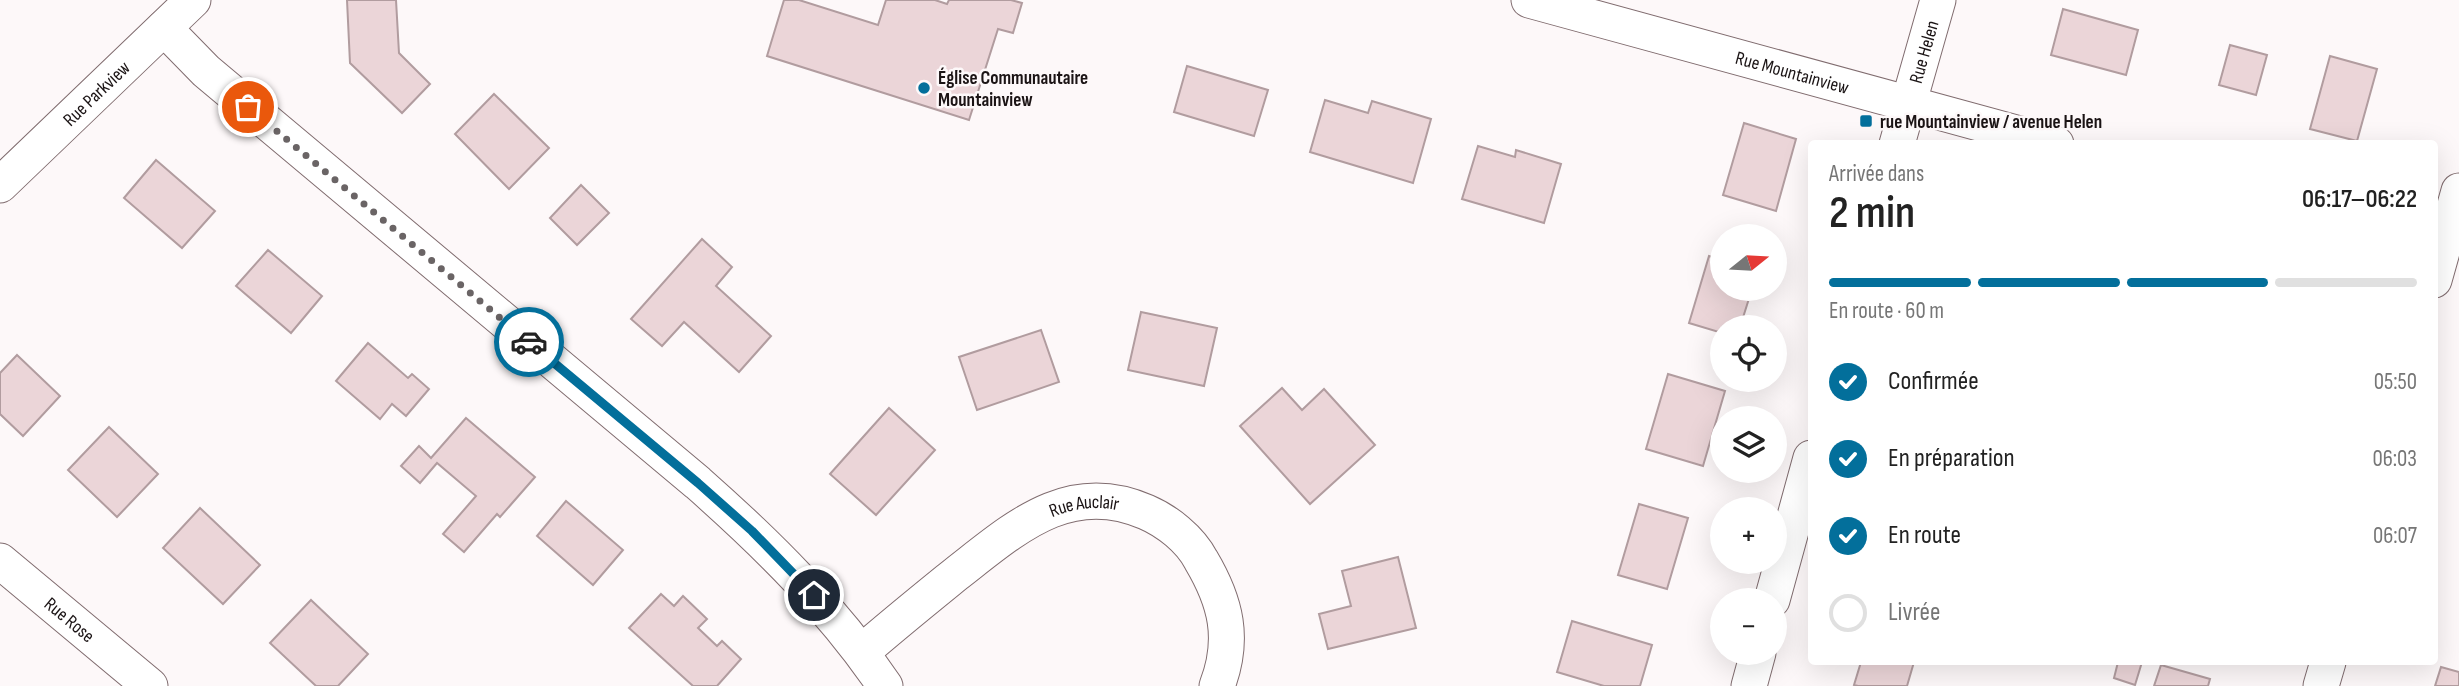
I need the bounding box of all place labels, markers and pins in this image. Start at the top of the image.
place label: Église Communautaire Mountainview [938,67,1088,112]
pin [218,77,278,137]
marker: Église Communautaire Mountainview [916,80,932,96]
place label: rue Mountainview / avenue Helen [1880,111,2102,134]
marker: rue Mountainview / avenue Helen [1858,113,1874,129]
pin [784,565,844,625]

